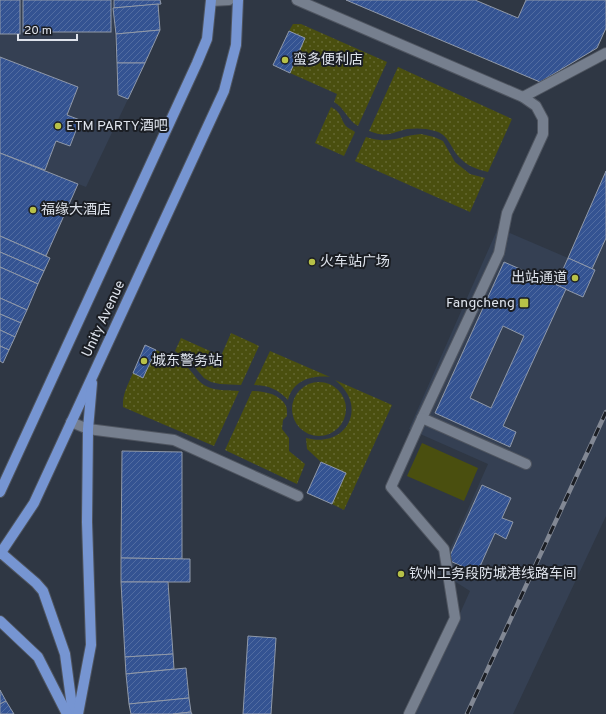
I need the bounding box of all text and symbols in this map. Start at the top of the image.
scale bar [18,16,77,42]
text: 20 m [24,23,52,39]
place label: 蛮多便利店 [293,52,363,69]
marker: 蛮多便利店 [280,55,290,65]
place label: ETM PARTY酒吧 [66,118,168,135]
marker: ETM PARTY酒吧 [53,121,63,131]
place label: 福缘大酒店 [41,202,111,219]
marker: 福缘大酒店 [28,205,38,215]
place label: 火车站广场 [320,253,390,271]
marker: 火车站广场 [307,257,317,267]
place label: 出站通道 [511,270,567,287]
marker: 出站通道 [570,273,580,283]
street label: Unity Avenue [79,278,129,360]
place label: Fangcheng [446,295,515,312]
marker: Fangcheng [518,297,530,309]
place label: 城东警务站 [152,353,222,370]
marker: 城东警务站 [139,356,149,366]
place label: 钦州工务段防城港线路车间 [409,565,577,583]
marker: 钦州工务段防城港线路车间 [396,569,406,579]

